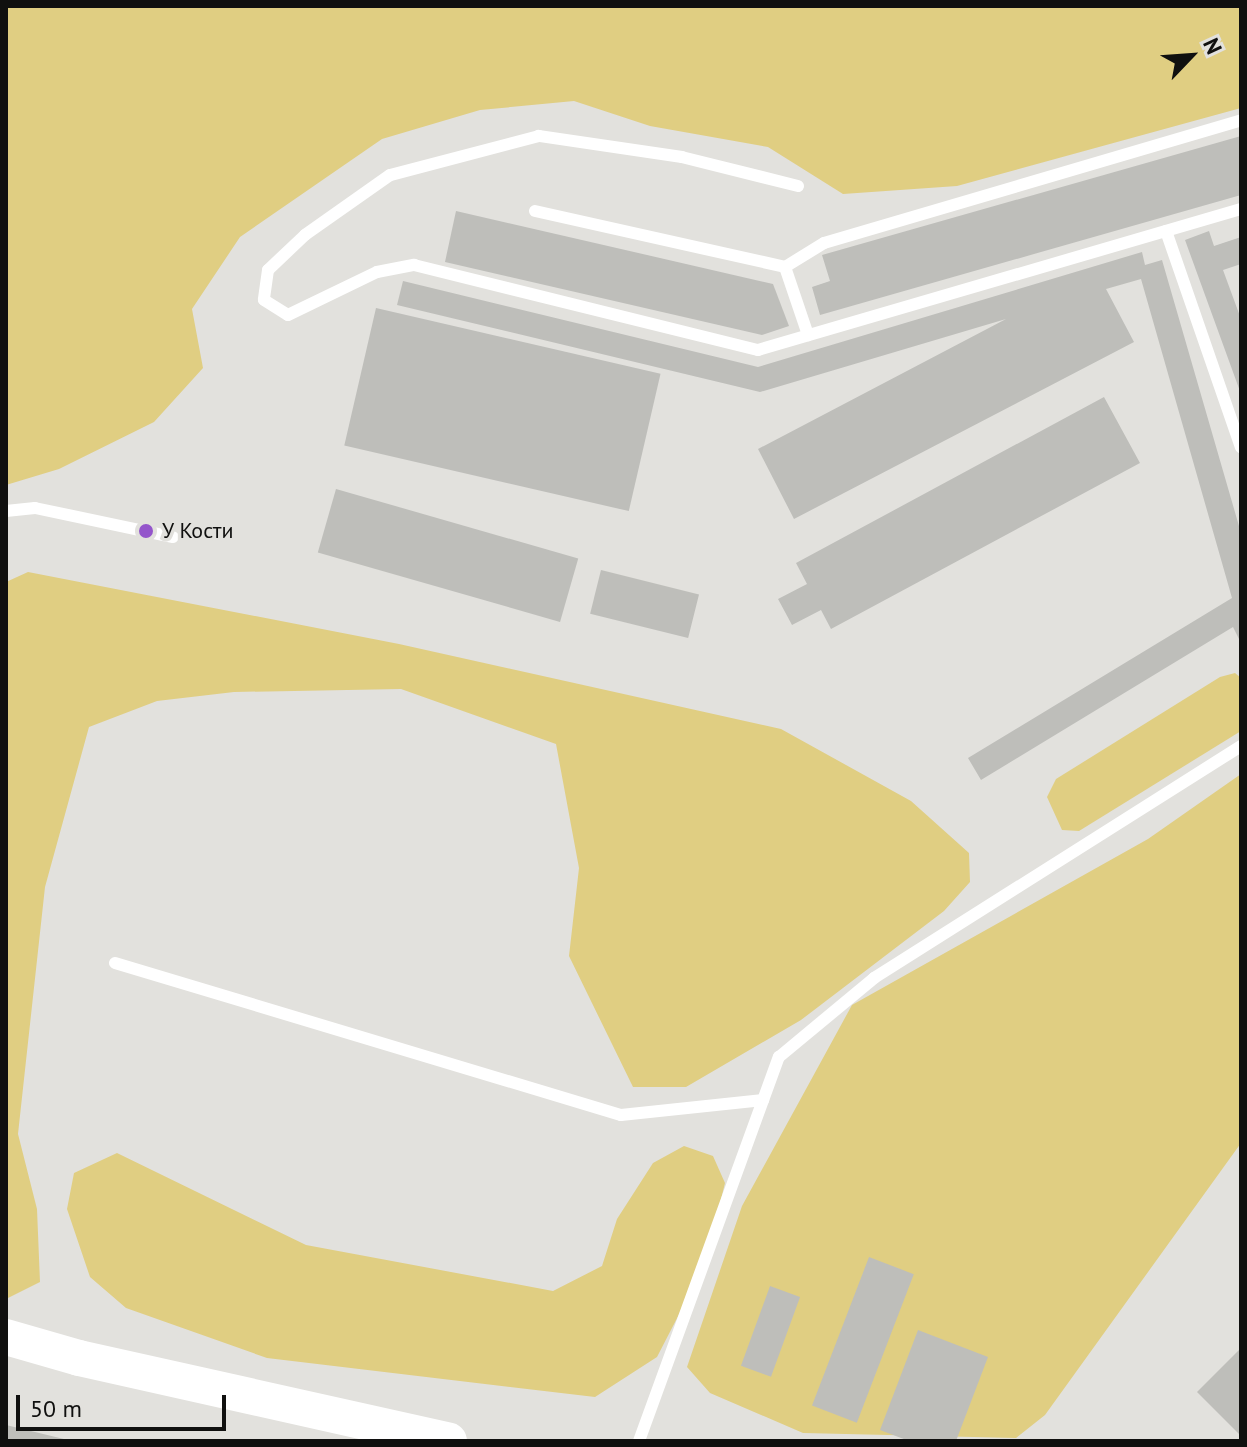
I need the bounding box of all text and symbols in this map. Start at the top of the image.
north arrow [1151,16,1231,96]
text: N [1197,33,1228,58]
place label: У Кости [162,518,234,544]
marker: У Кости [137,522,155,540]
scale bar [20,1379,230,1429]
text: 50 m [30,1393,82,1424]

